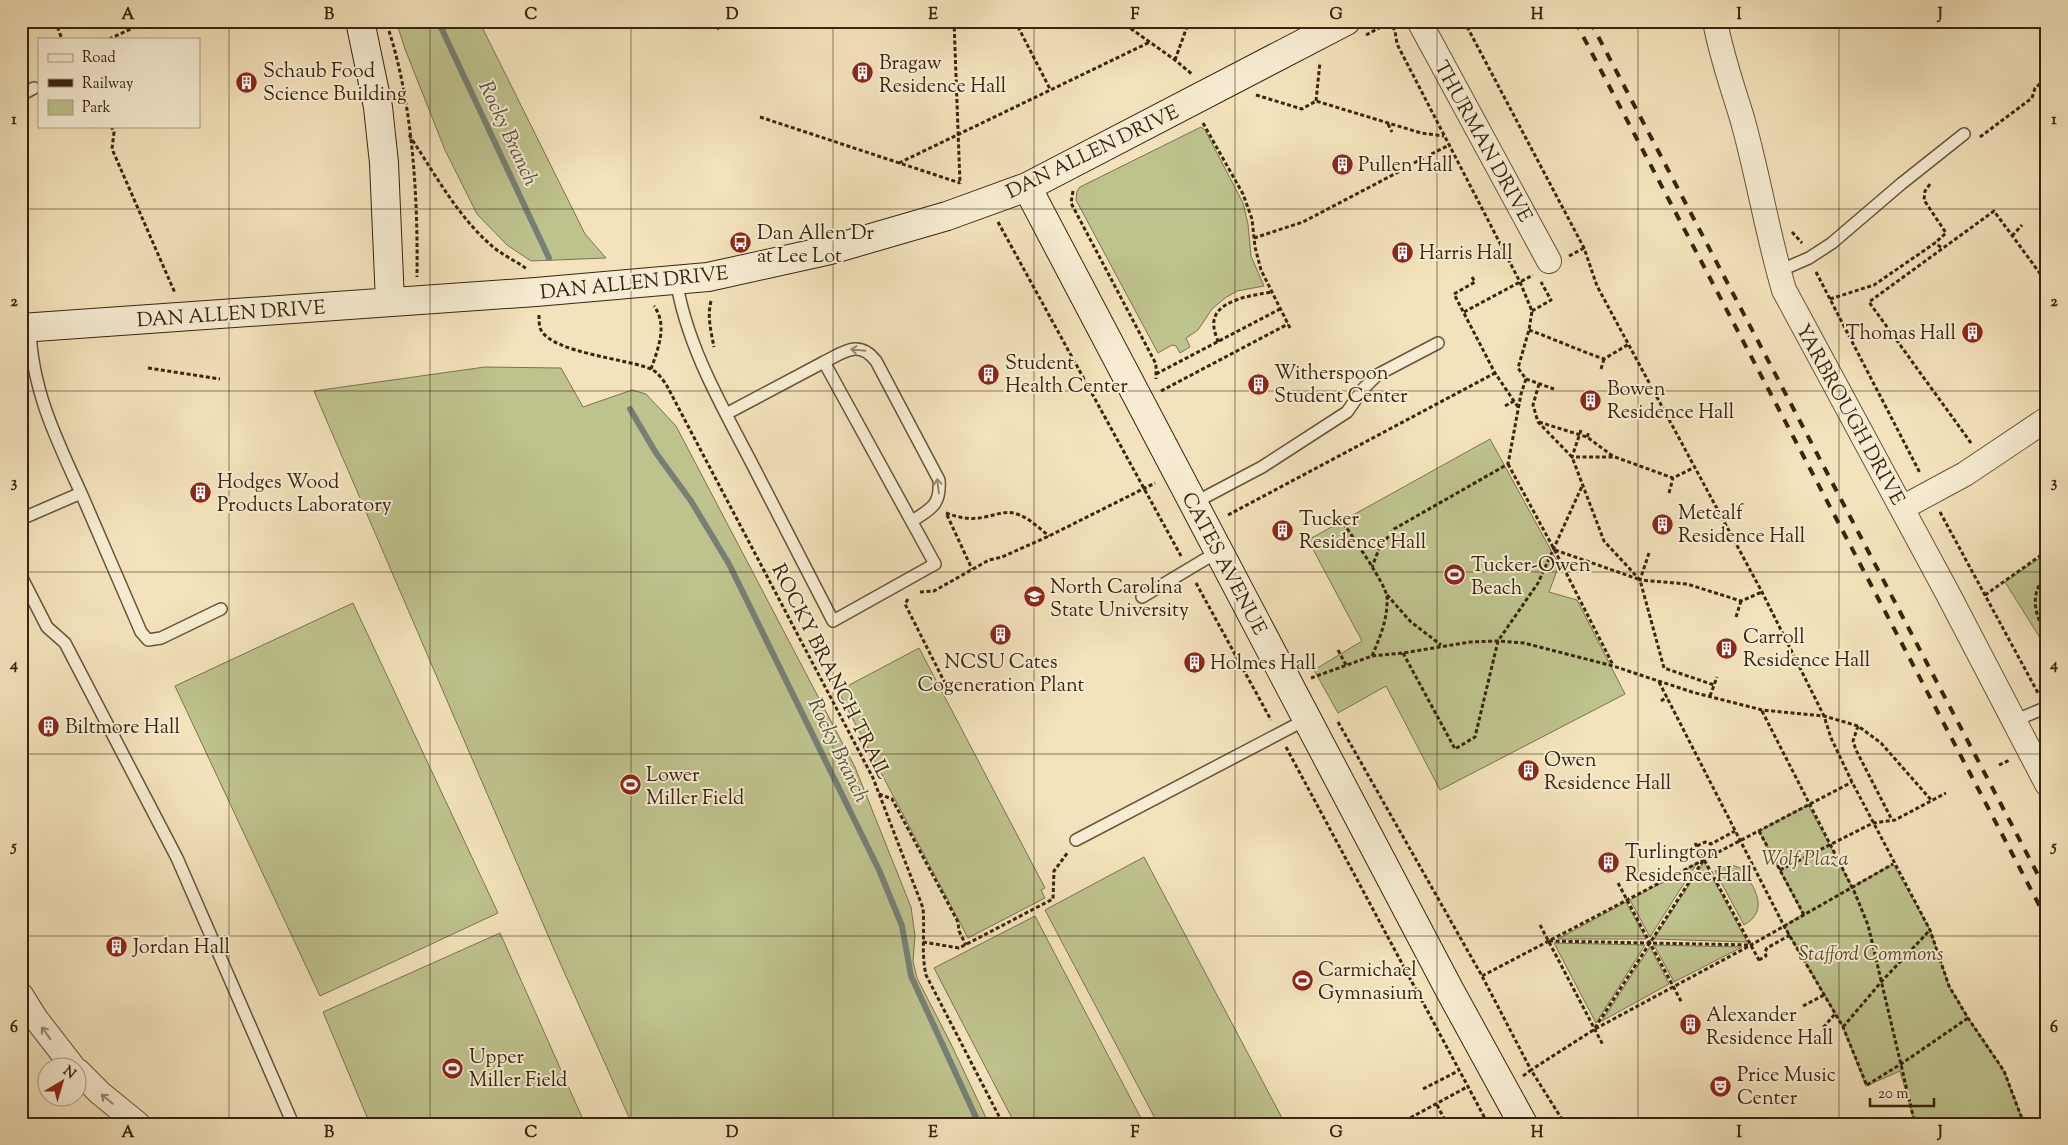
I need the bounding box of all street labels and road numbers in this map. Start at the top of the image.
street label: THURMAN DRIVE [1425,56,1538,228]
street label: DAN ALLEN DRIVE [1002,99,1184,208]
street label: DAN ALLEN DRIVE [539,260,730,309]
street label: DAN ALLEN DRIVE [136,294,326,337]
street label: YARBROUGH DRIVE [1787,319,1911,511]
street label: CATES AVENUE [1173,488,1273,641]
street label: ROCKY BRANCH TRAIL [763,559,897,785]

